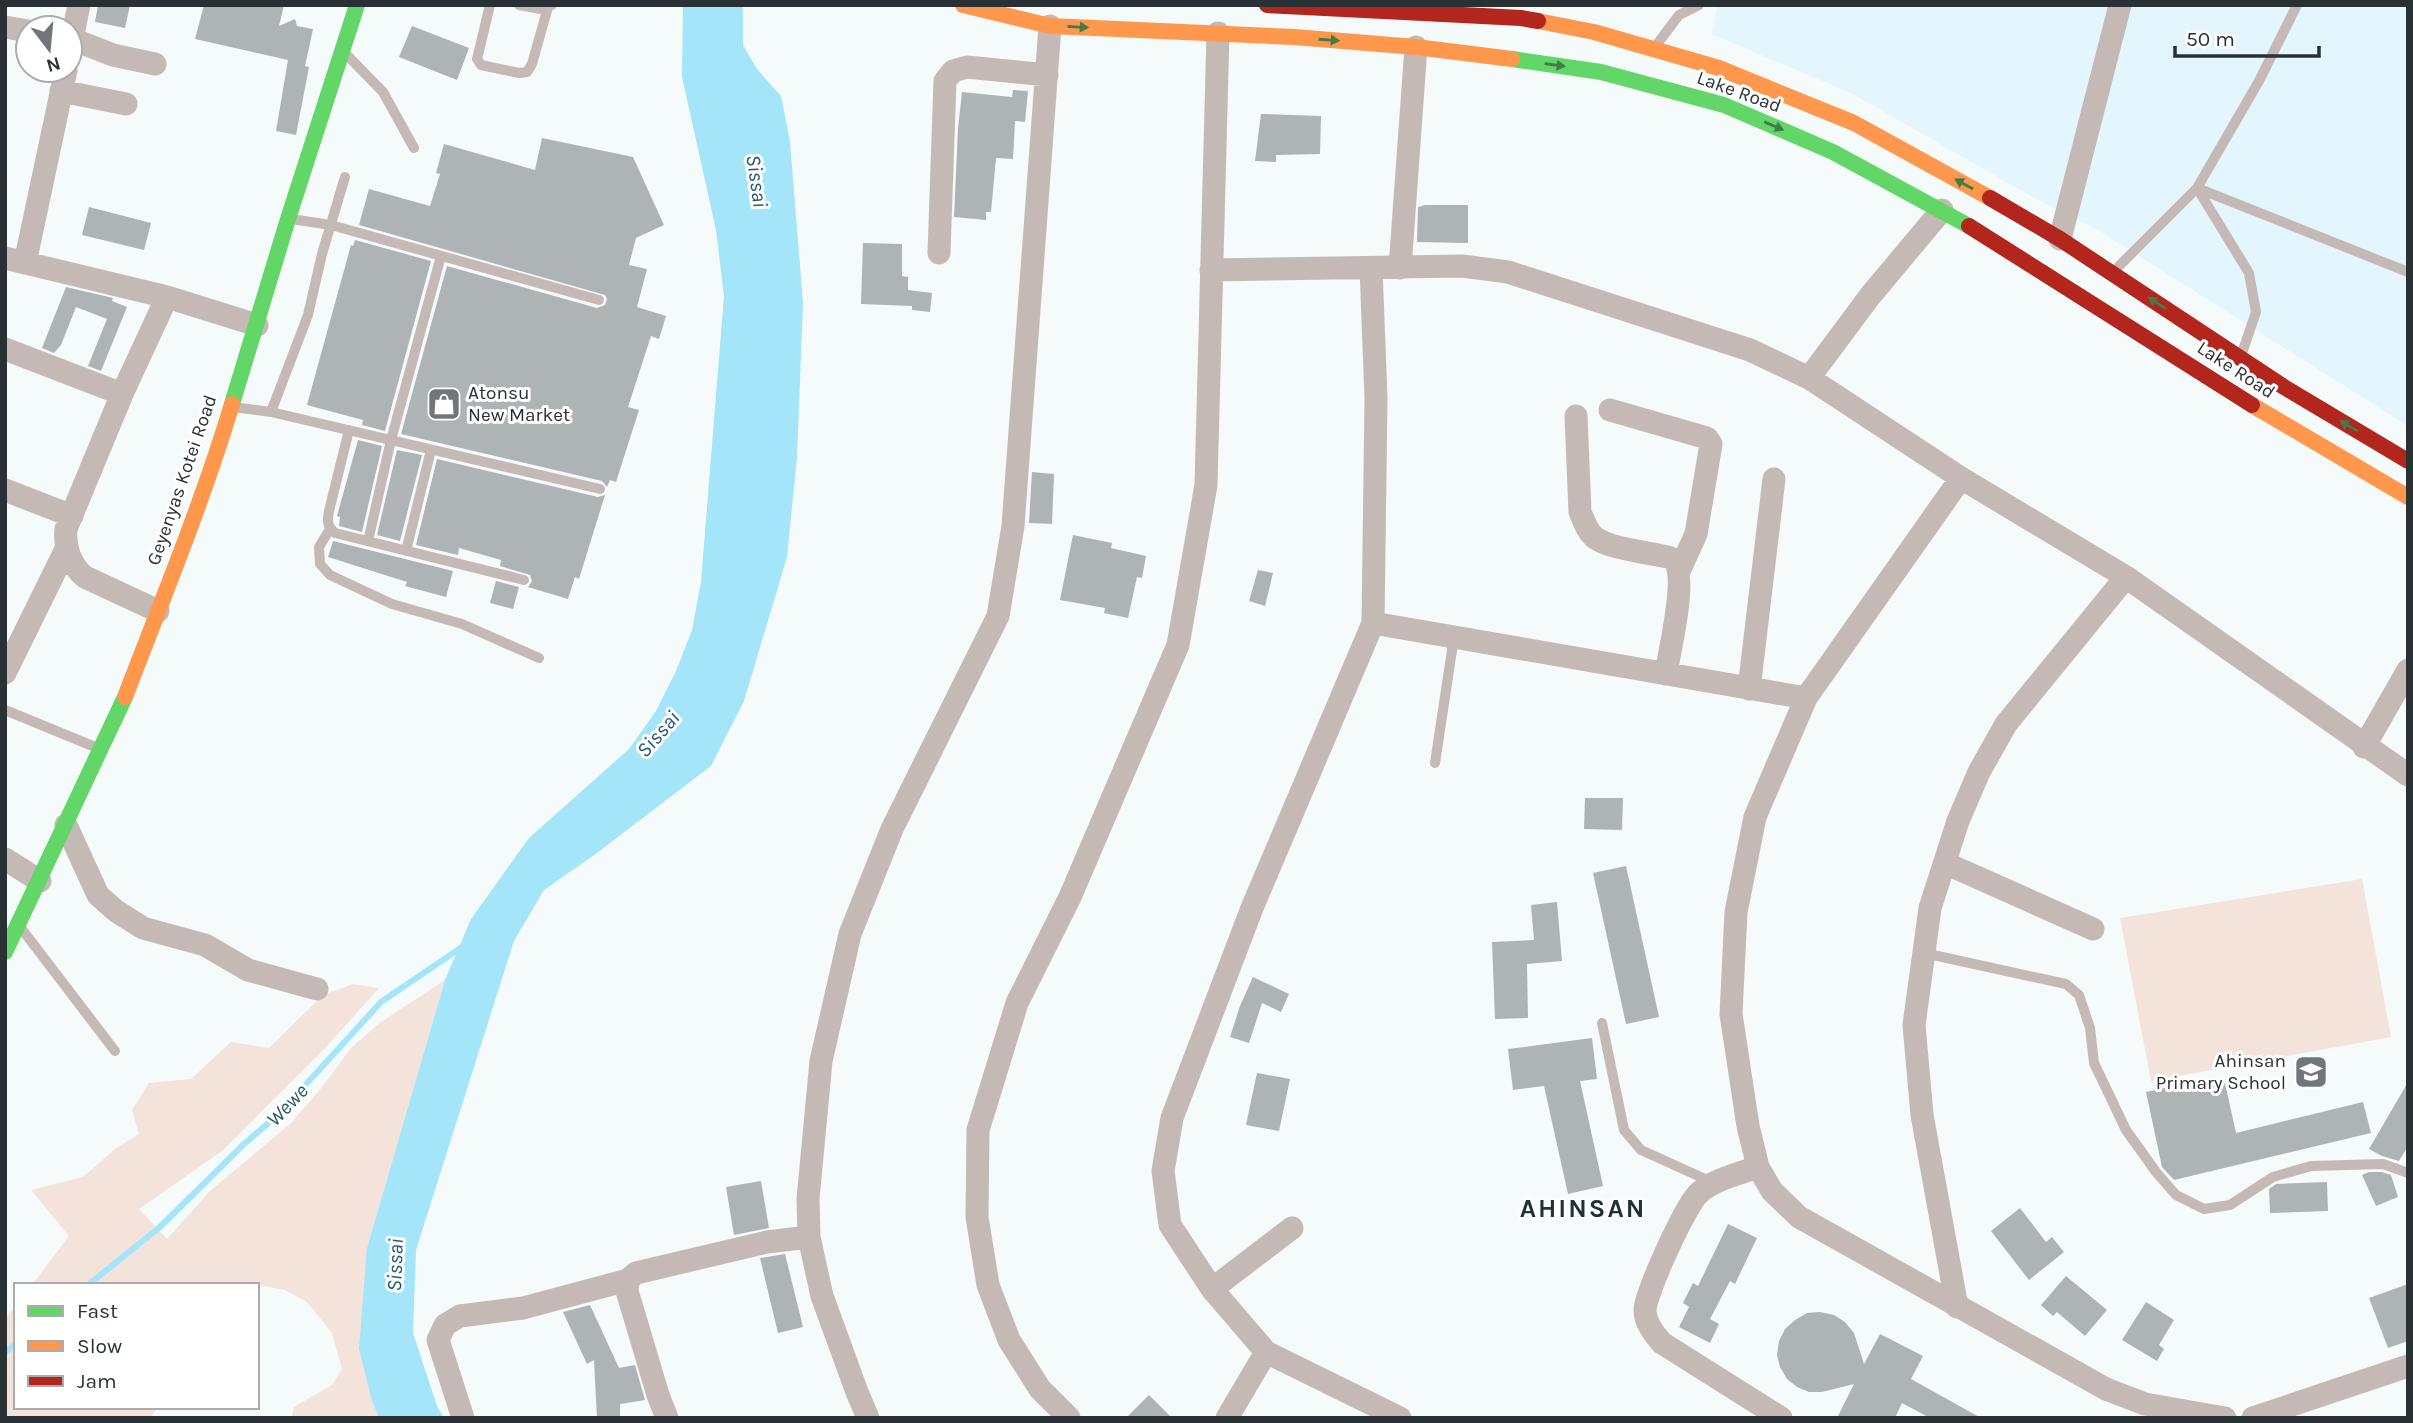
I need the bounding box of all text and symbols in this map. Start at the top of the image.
north arrow [14,14,84,84]
scale bar [2175,14,2318,58]
one-way arrow [1067,22,1089,33]
text: 50 m [2186,27,2235,51]
one-way arrow [1319,35,1341,46]
text: N [44,52,63,77]
one-way arrow [1544,60,1566,71]
street label: Lake Road [1694,67,1784,117]
one-way arrow [1763,121,1784,132]
water label: Sissai [741,153,773,209]
one-way arrow [1954,178,1974,189]
one-way arrow [2148,297,2167,310]
street label: Lake Road [2193,337,2279,403]
place label: Atonsu New Market [468,382,570,426]
shop icon: Atonsu New Market [425,385,463,423]
street label: Geyenyas Kotei Road [143,392,221,568]
one-way arrow [2340,419,2359,432]
water label: Sissai [632,706,685,762]
place label: Ahinsan Primary School [2156,1050,2286,1094]
school or university icon: Ahinsan Primary School [2292,1053,2330,1091]
water label: Wewe [261,1079,313,1131]
district label: AHINSAN [1520,1193,1646,1224]
water label: Sissai [382,1238,408,1292]
legend [14,1283,259,1409]
text: Fast [77,1299,118,1323]
text: Slow [77,1334,122,1358]
text: Jam [77,1369,117,1393]

